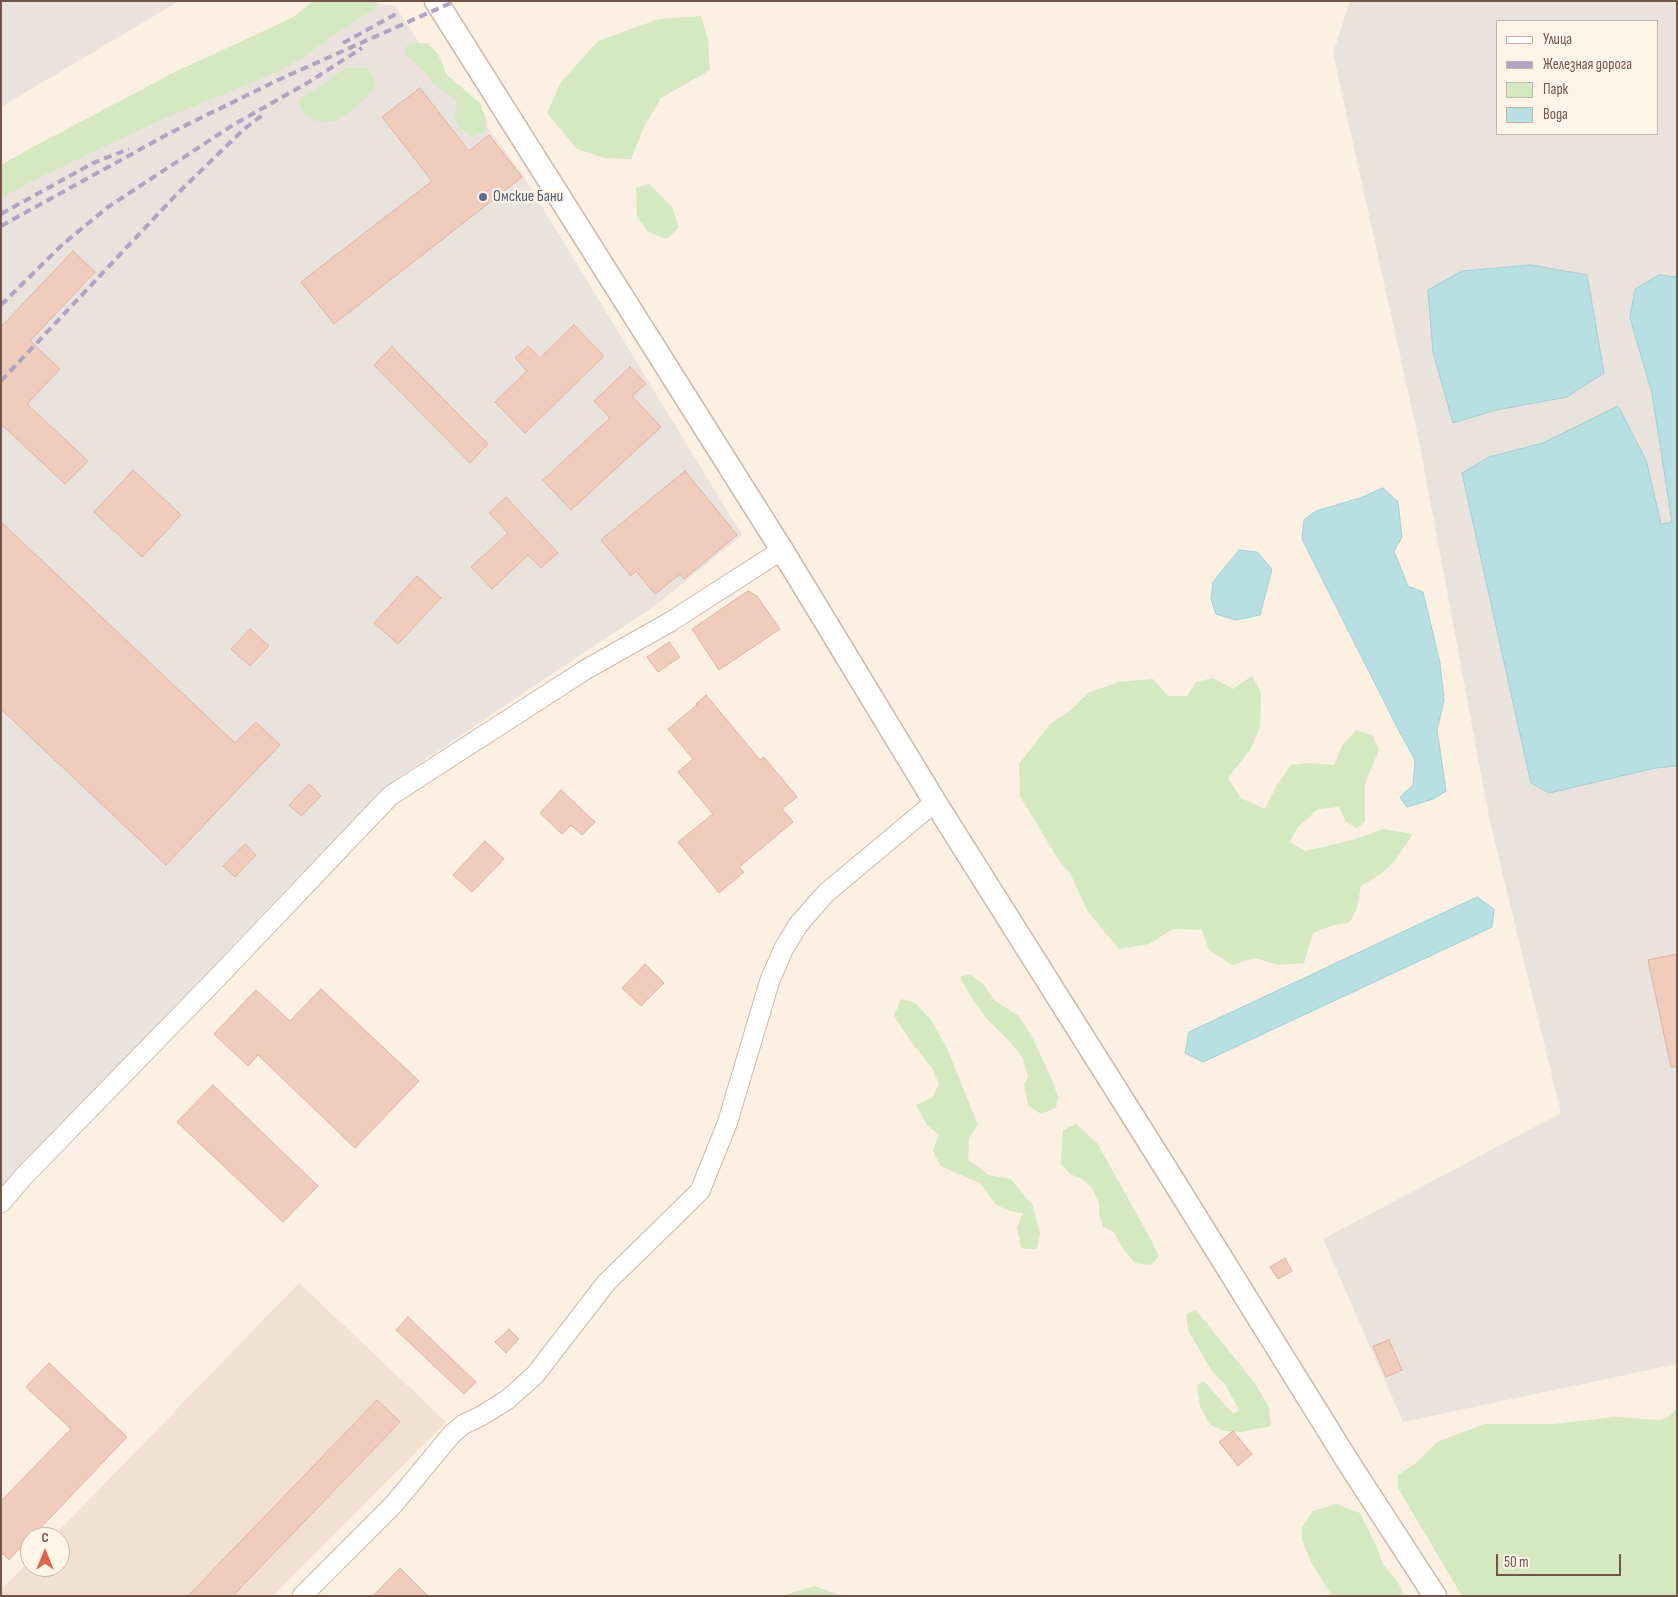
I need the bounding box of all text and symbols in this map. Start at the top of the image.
legend [1496,20,1658,135]
text: Улица [1543,30,1572,49]
text: Железная дорога [1543,55,1632,74]
text: Парк [1543,80,1568,99]
text: Вода [1543,105,1568,124]
place label: Омские Бани [493,187,563,207]
marker: Омские Бани [477,191,489,203]
north arrow [20,1527,70,1577]
text: С [41,1529,49,1546]
scale bar [1498,1544,1623,1576]
text: 50 m [1504,1553,1529,1572]

